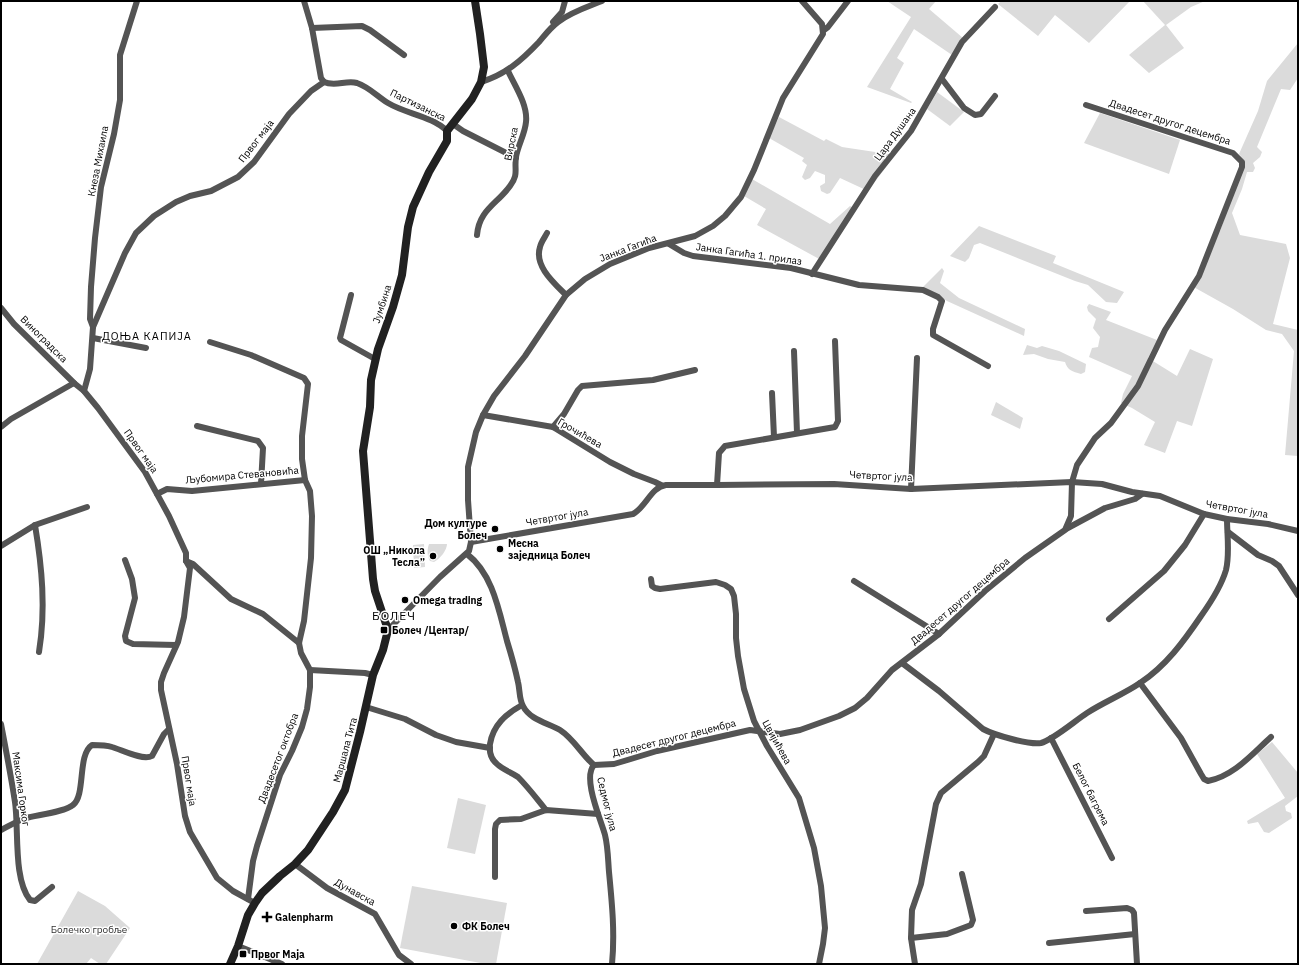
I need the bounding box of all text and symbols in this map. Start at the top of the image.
street label: Партизанска [388,86,449,124]
street label: Двадесет другог децембра [1108,96,1233,148]
street label: Цара Душана [871,104,919,163]
street label: Првог маја [235,116,277,165]
street label: Кнеза Михаила [85,124,111,197]
street label: Вирска [501,125,521,162]
street label: Јанка Гагића [598,231,659,265]
street label: Јанка Гагића 1. прилаз [695,240,803,268]
street label: Јумбина [370,282,395,325]
street label: Виноградска [18,313,71,366]
district label: ДОЊА КАПИЈА [102,329,192,343]
street label: Грочићева [555,415,605,451]
street label: Првог маја [121,426,161,476]
street label: Љубомира Стевановића [185,464,300,486]
street label: Четвртог јула [849,468,913,484]
street label: Четвртог јула [1205,497,1270,521]
street label: Четвртог јула [525,505,590,529]
place label: Дом културе Болеч [424,517,487,542]
marker: Дом културе Болеч [490,524,500,534]
place label: Месна заједница Болеч [508,537,591,562]
place label: ОШ „Никола Тесла” [363,544,425,569]
marker: Месна заједница Болеч [495,544,505,554]
marker: ОШ „Никола Тесла” [428,551,438,561]
street label: Двадесет другог децембра [908,554,1013,648]
place label: Omega trading [413,594,483,607]
marker: Omega trading [400,595,410,605]
district label: БОЛЕЧ [372,608,416,623]
place label: Болеч /Центар/ [392,624,470,637]
marker: Болеч /Центар/ [379,625,389,635]
street label: Двадесетог октобра [255,711,301,805]
street label: Маршала Тита [330,715,360,784]
street label: Двадесет другог децембра [611,716,738,760]
street label: Цвијићева [759,717,795,767]
street label: Максима Горког [9,751,33,828]
street label: Првог маја [179,755,199,808]
street label: Белог багрема [1070,760,1113,828]
street label: Седмог јула [594,776,620,833]
street label: Дунавска [332,875,378,909]
place label: Galenpharm [275,911,333,924]
marker: Galenpharm [262,912,272,922]
place label: ФК Болеч [462,920,510,933]
marker: ФК Болеч [449,921,459,931]
park label: Болечко гробље [51,923,128,936]
place label: Првог Маја [251,948,305,961]
marker: Првог Маја [238,949,248,959]

